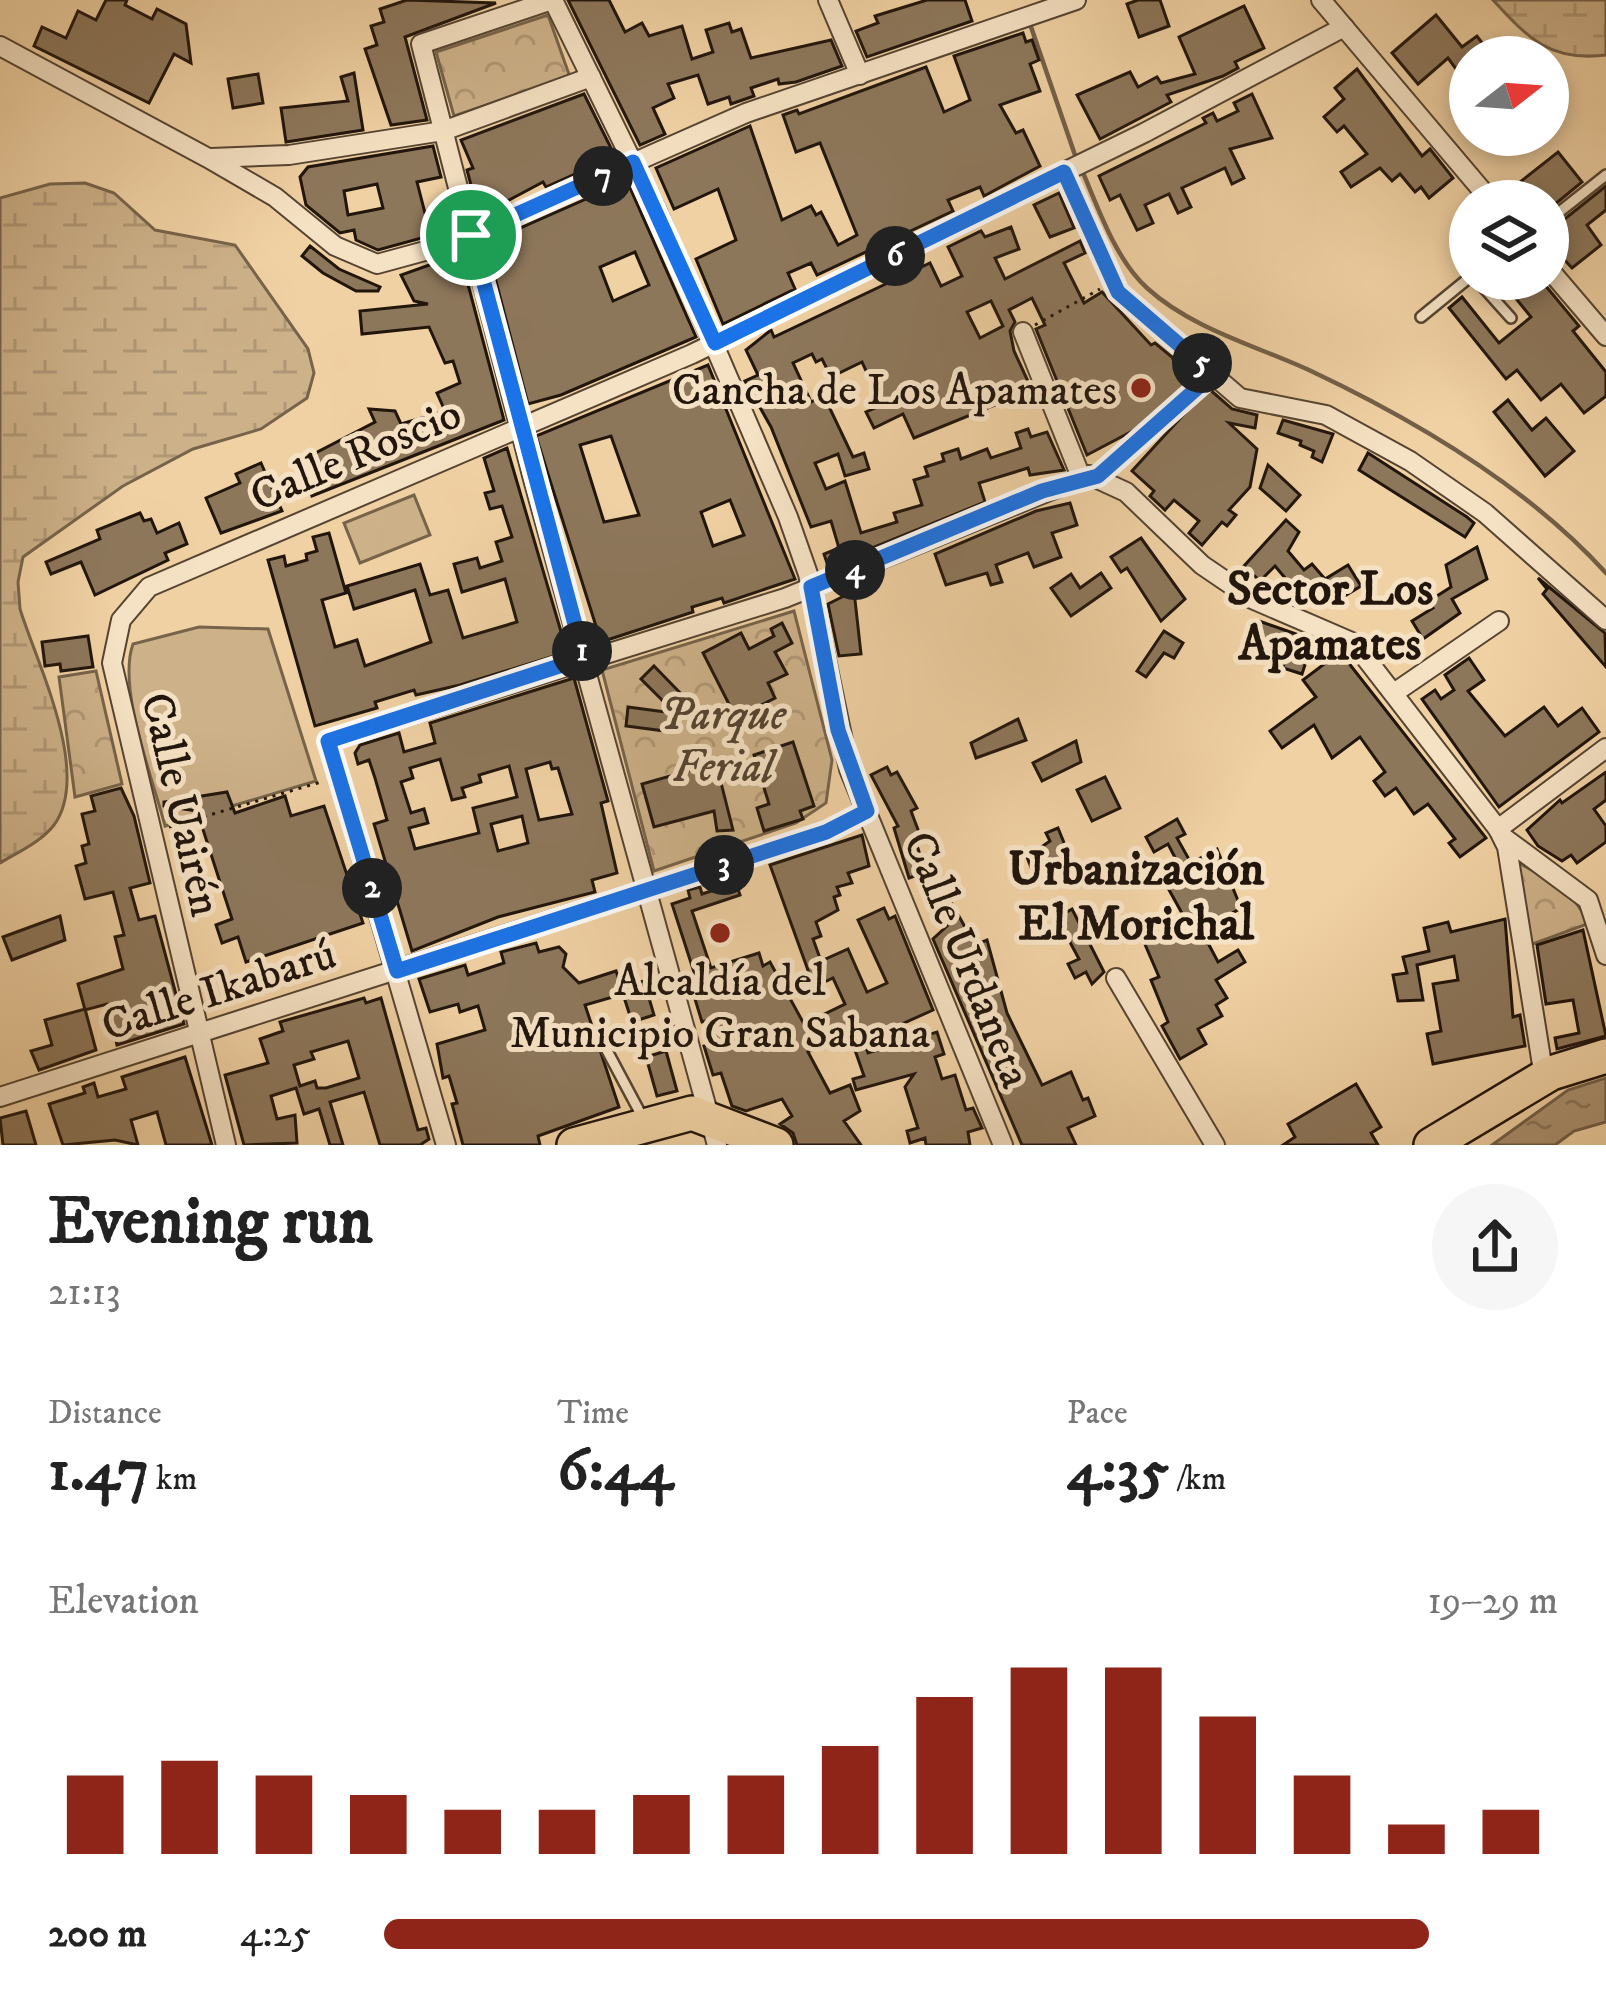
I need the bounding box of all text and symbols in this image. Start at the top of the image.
north arrow [1449,36,1569,156]
map controls [1449,36,1569,300]
pin: 7 [573,146,633,206]
text: 7 [594,155,612,196]
button: layers [1449,180,1569,300]
pin [420,184,522,286]
icon: arrive [438,202,504,268]
pin: 6 [865,226,925,286]
text: 6 [886,235,904,276]
pin: 5 [1172,333,1232,393]
text: 5 [1194,342,1210,383]
place label: Cancha de Los Apamates [672,363,1117,419]
marker: Cancha de Los Apamates [1128,375,1154,401]
street label: Calle Roscio [242,386,470,525]
pin: 4 [825,540,885,600]
text: 4 [846,549,865,590]
district label: Sector Los Apamates [1227,560,1433,675]
pin: 1 [552,621,612,681]
text: 1 [576,630,588,671]
street label: Calle Uairén [127,687,233,922]
park label: Parque Ferial [660,688,788,796]
street label: Calle Urdaneta [889,824,1043,1096]
pin: 3 [694,835,754,895]
district label: Urbanización El Morichal [1008,840,1265,955]
text: 3 [718,844,730,885]
pin: 2 [342,858,402,918]
text: 2 [364,867,380,908]
marker: Alcaldía del Municipio Gran Sabana [707,920,733,946]
street label: Calle Ikabarú [95,927,343,1055]
place label: Alcaldía del Municipio Gran Sabana [510,954,930,1062]
text: Evening run [48,1182,373,1264]
button: share [1432,1184,1558,1310]
text: 21:13 [48,1268,121,1317]
text: Distance [48,1393,162,1434]
text: Time [557,1393,629,1434]
text: Pace [1067,1393,1128,1434]
text: 1.47 [48,1434,149,1509]
text: 6:44 [557,1434,673,1509]
text: 4:35 [1067,1434,1169,1509]
text: km [149,1459,197,1500]
text: /km [1169,1459,1226,1500]
text: Elevation [48,1577,199,1626]
text: 19–29 m [1428,1577,1558,1626]
text: 200 m [48,1910,147,1959]
text: 4:25 [240,1910,311,1959]

